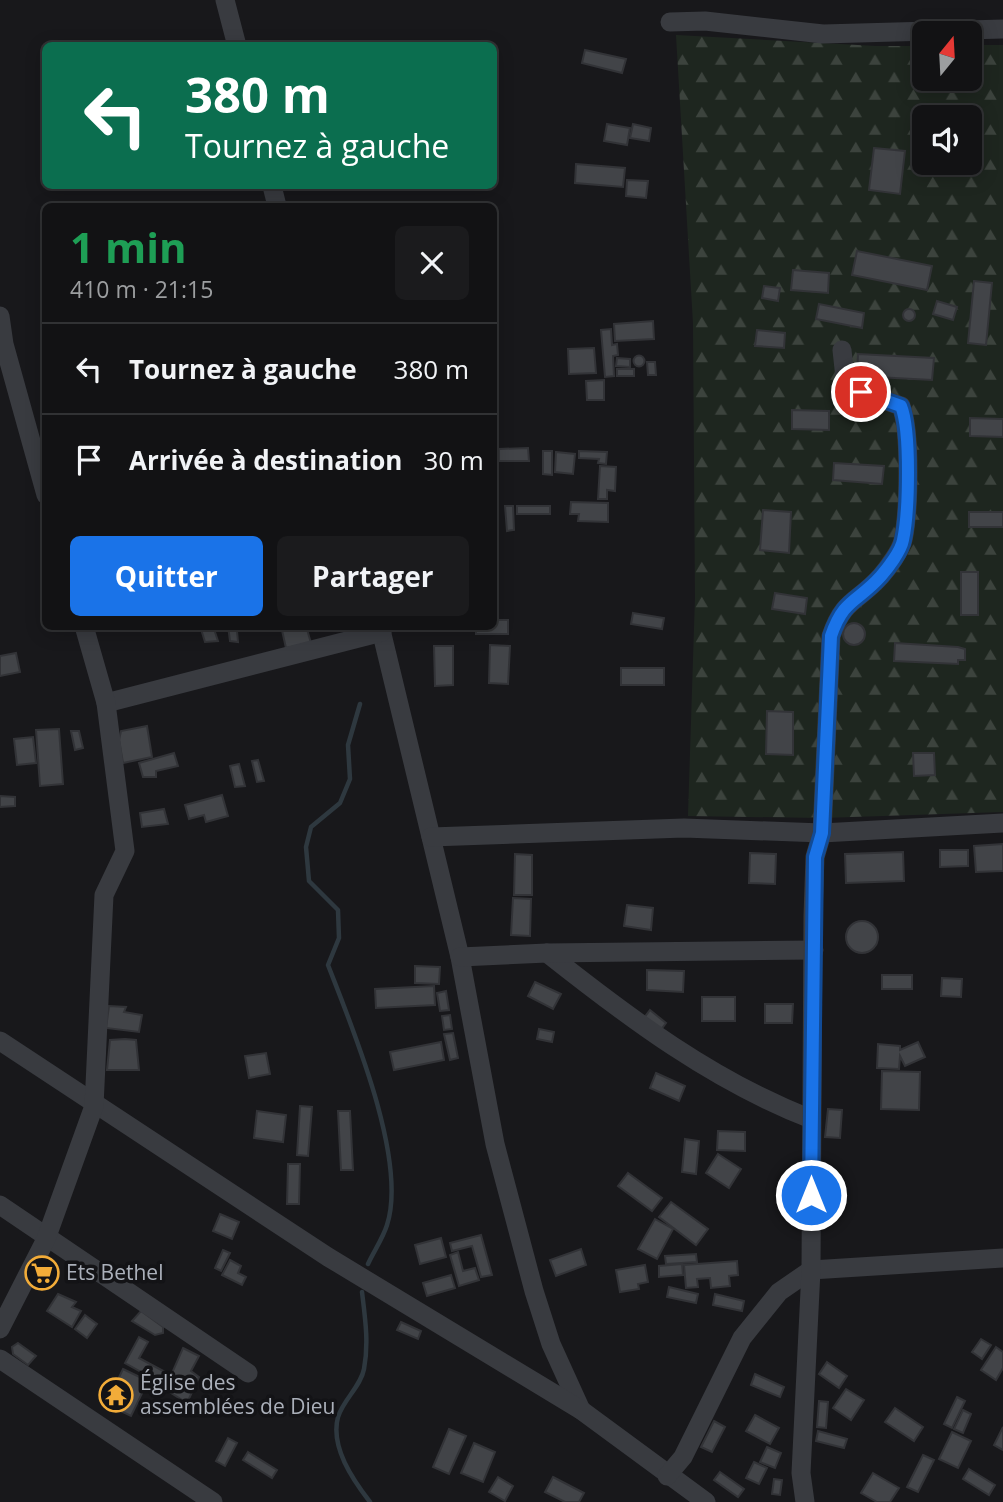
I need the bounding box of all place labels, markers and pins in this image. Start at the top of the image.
pin [831,362,891,422]
supermarket icon: Ets Bethel [23,1254,61,1292]
place label: Ets Bethel [66,1258,163,1286]
place label: Église des assemblées de Dieu [140,1368,335,1420]
temple icon: Église des assemblées de Dieu [97,1376,135,1414]

